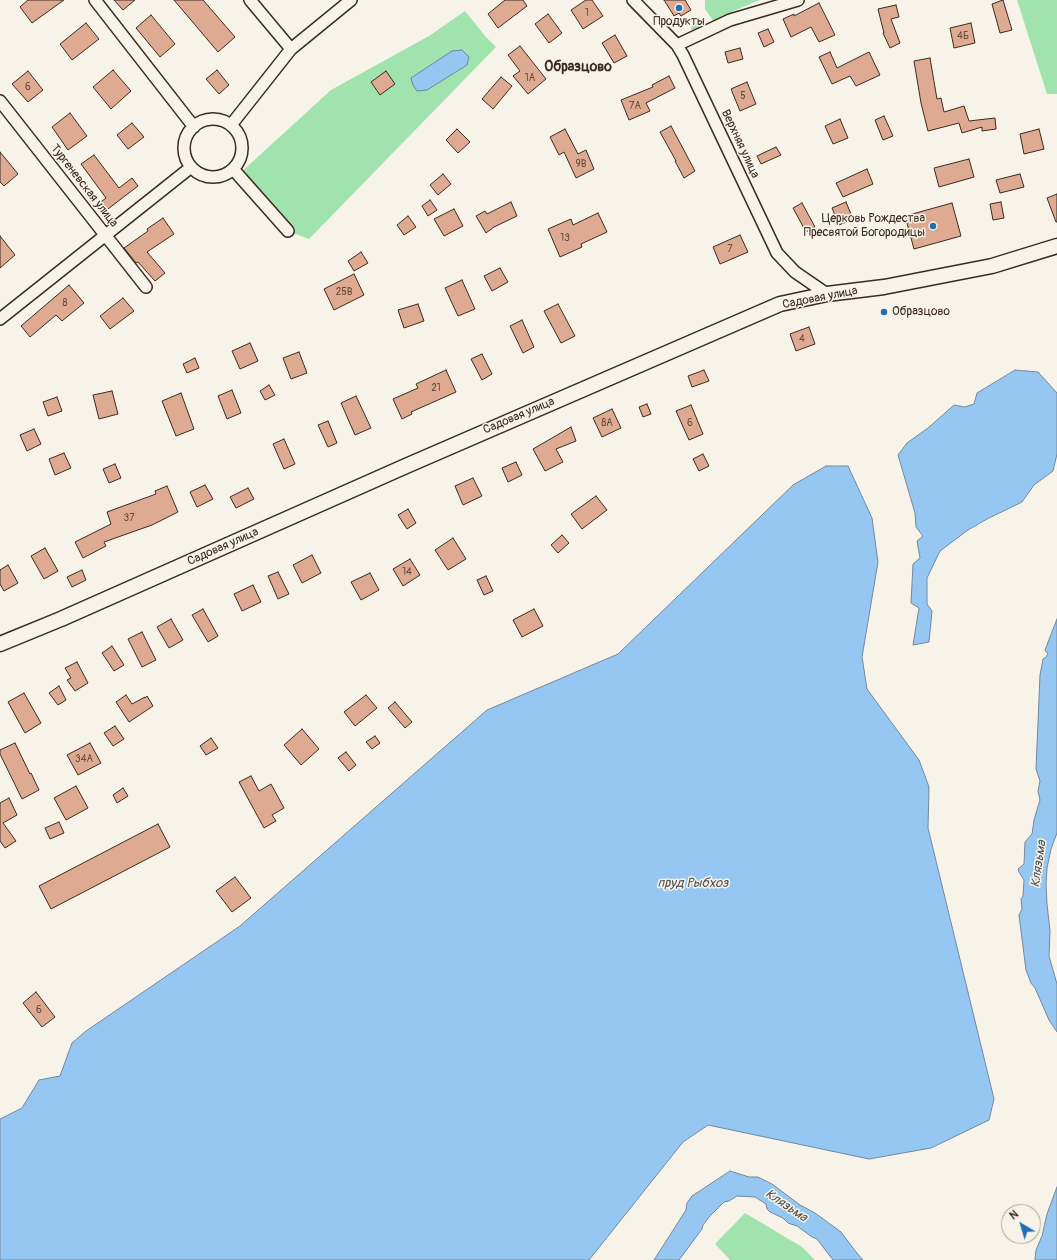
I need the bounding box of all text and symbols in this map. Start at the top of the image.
marker: Продукты [674,3,684,13]
house number: 1 [585,7,589,19]
place label: Продукты [653,15,705,29]
house number: 4Б [957,30,969,42]
district label: Образцово [544,59,612,75]
house number: 1А [525,72,535,84]
house number: 6 [25,81,31,93]
house number: 5 [740,90,746,102]
house number: 7А [629,100,641,112]
street label: Верхняя улица [718,107,762,181]
street label: Тургеневская улица [47,142,121,230]
house number: 9В [576,158,586,170]
place label: Церковь Рождества Пресвятой Богородицы [804,212,925,240]
marker: Церковь Рождества Пресвятой Богородицы [928,221,938,231]
house number: 13 [560,232,570,244]
house number: 7 [727,243,733,255]
street label: Садовая улица [781,284,859,312]
house number: 25В [336,286,352,298]
house number: 8 [62,297,68,309]
place label: Образцово [892,305,950,319]
marker: Образцово [879,307,889,317]
house number: 4 [799,333,805,345]
house number: 21 [431,382,441,394]
street label: Садовая улица [481,394,557,438]
house number: 8А [601,417,613,429]
house number: 6 [687,417,693,429]
house number: 37 [124,512,134,524]
street label: Садовая улица [185,525,261,569]
house number: 14 [402,566,412,578]
house number: 34А [75,753,93,765]
water label: Клязьма [1028,840,1050,888]
water label: пруд Рыбхоз [658,876,728,892]
house number: 6 [36,1004,42,1016]
water label: Клязьма [762,1186,810,1226]
north arrow [1001,1204,1041,1244]
text: N [1007,1208,1021,1222]

